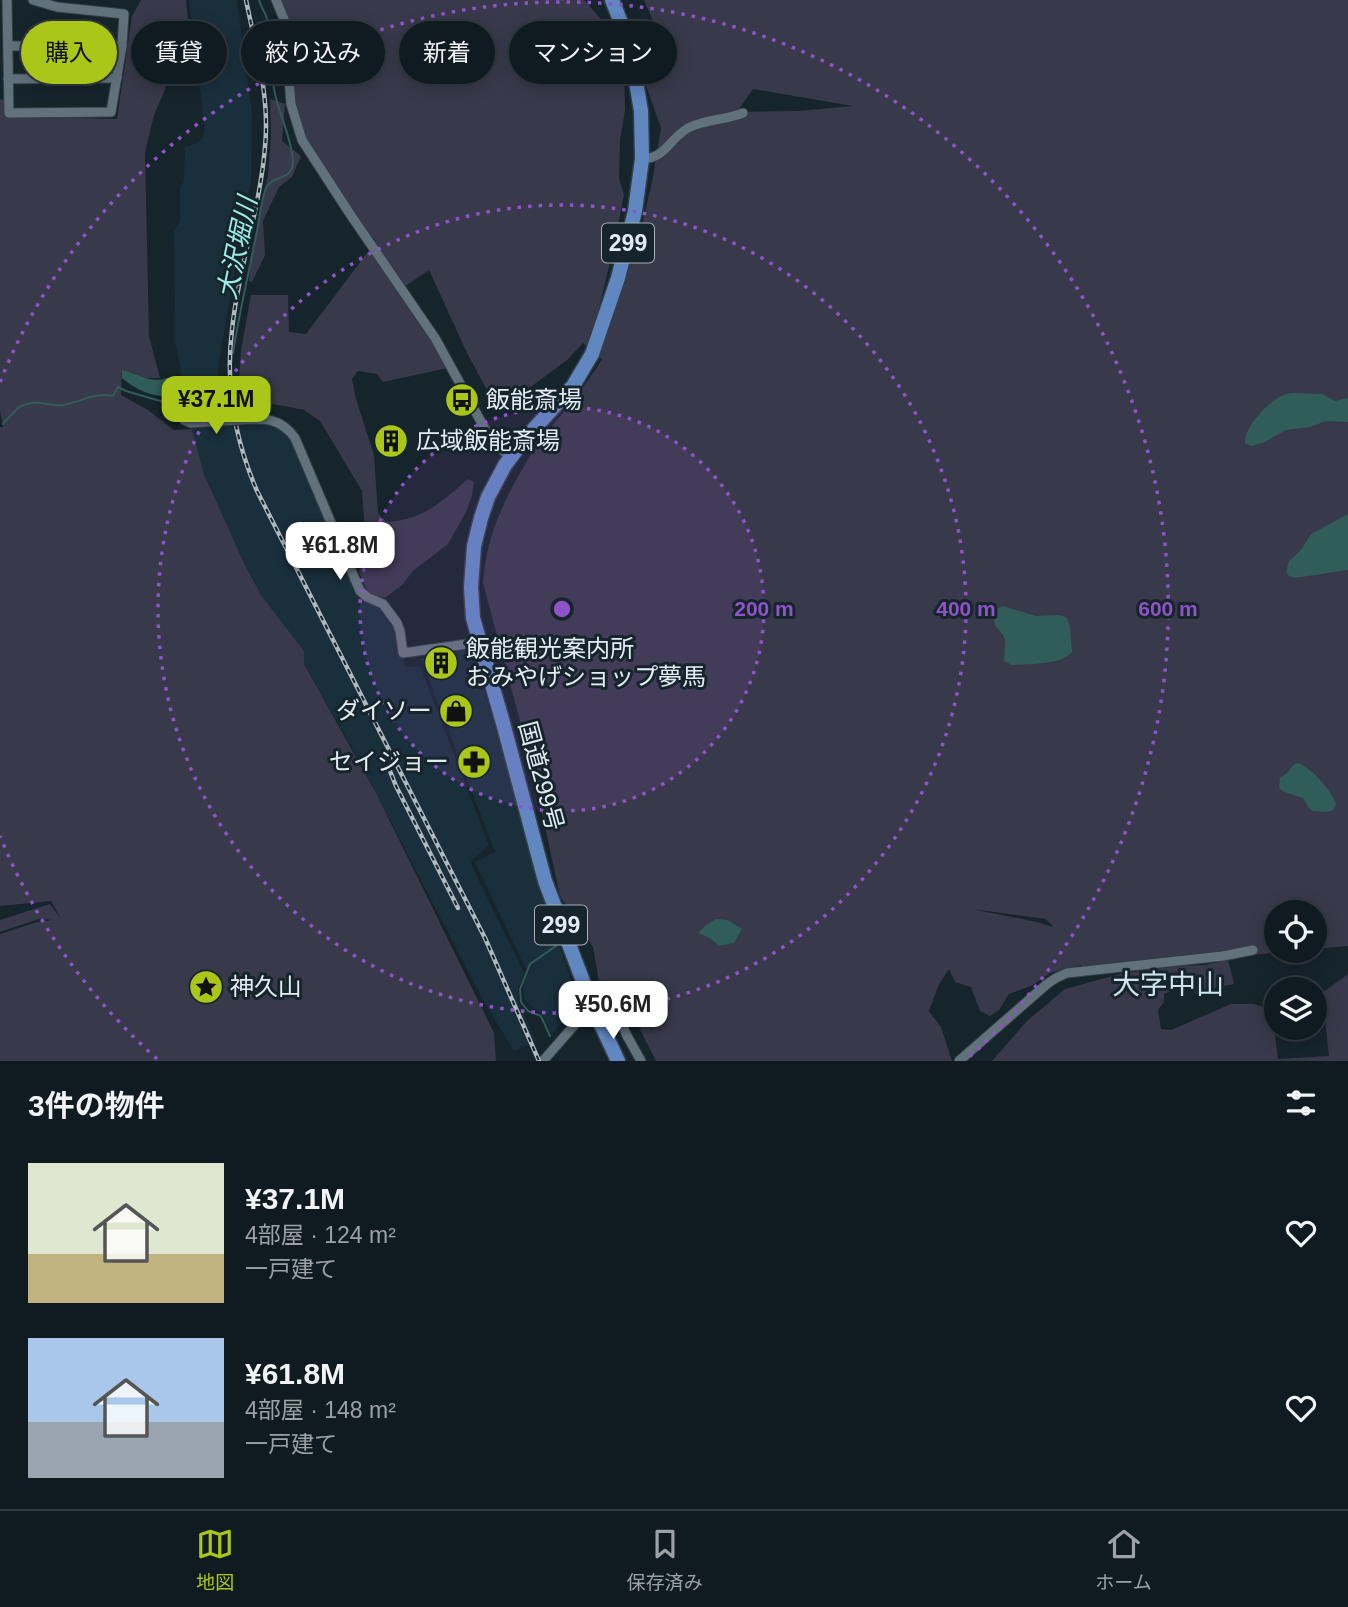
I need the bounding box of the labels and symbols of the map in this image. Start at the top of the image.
water label: 大沢堀川 [212,191,263,302]
road number: 299 [602,224,654,262]
pin: ¥37.1M [159,376,273,436]
bus stop icon: 飯能斎場 [443,381,481,419]
place label: 飯能斎場 [486,386,582,413]
building icon: 広域飯能斎場 [372,422,410,460]
place label: 広域飯能斎場 [416,427,560,454]
pin: ¥61.8M [283,522,397,582]
centre of rings [550,597,574,621]
text: 200 m [734,597,794,620]
text: 400 m [936,597,996,620]
text: 600 m [1138,597,1198,620]
place label: 飯能観光案内所 おみやげショップ夢馬 [466,635,706,690]
building icon: 飯能観光案内所 おみやげショップ夢馬 [422,644,460,682]
shop icon: ダイソー [437,692,475,730]
place label: ダイソー [336,697,432,724]
street label: 国道299号 [514,718,569,833]
pharmacy icon: セイジョー [455,743,493,781]
place label: セイジョー [329,748,449,775]
road number: 299 [535,906,587,944]
place icon: 神久山 [187,968,225,1006]
district label: 大字中山 [1112,969,1224,1000]
place label: 神久山 [230,973,302,1000]
pin: ¥50.6M [556,982,670,1041]

